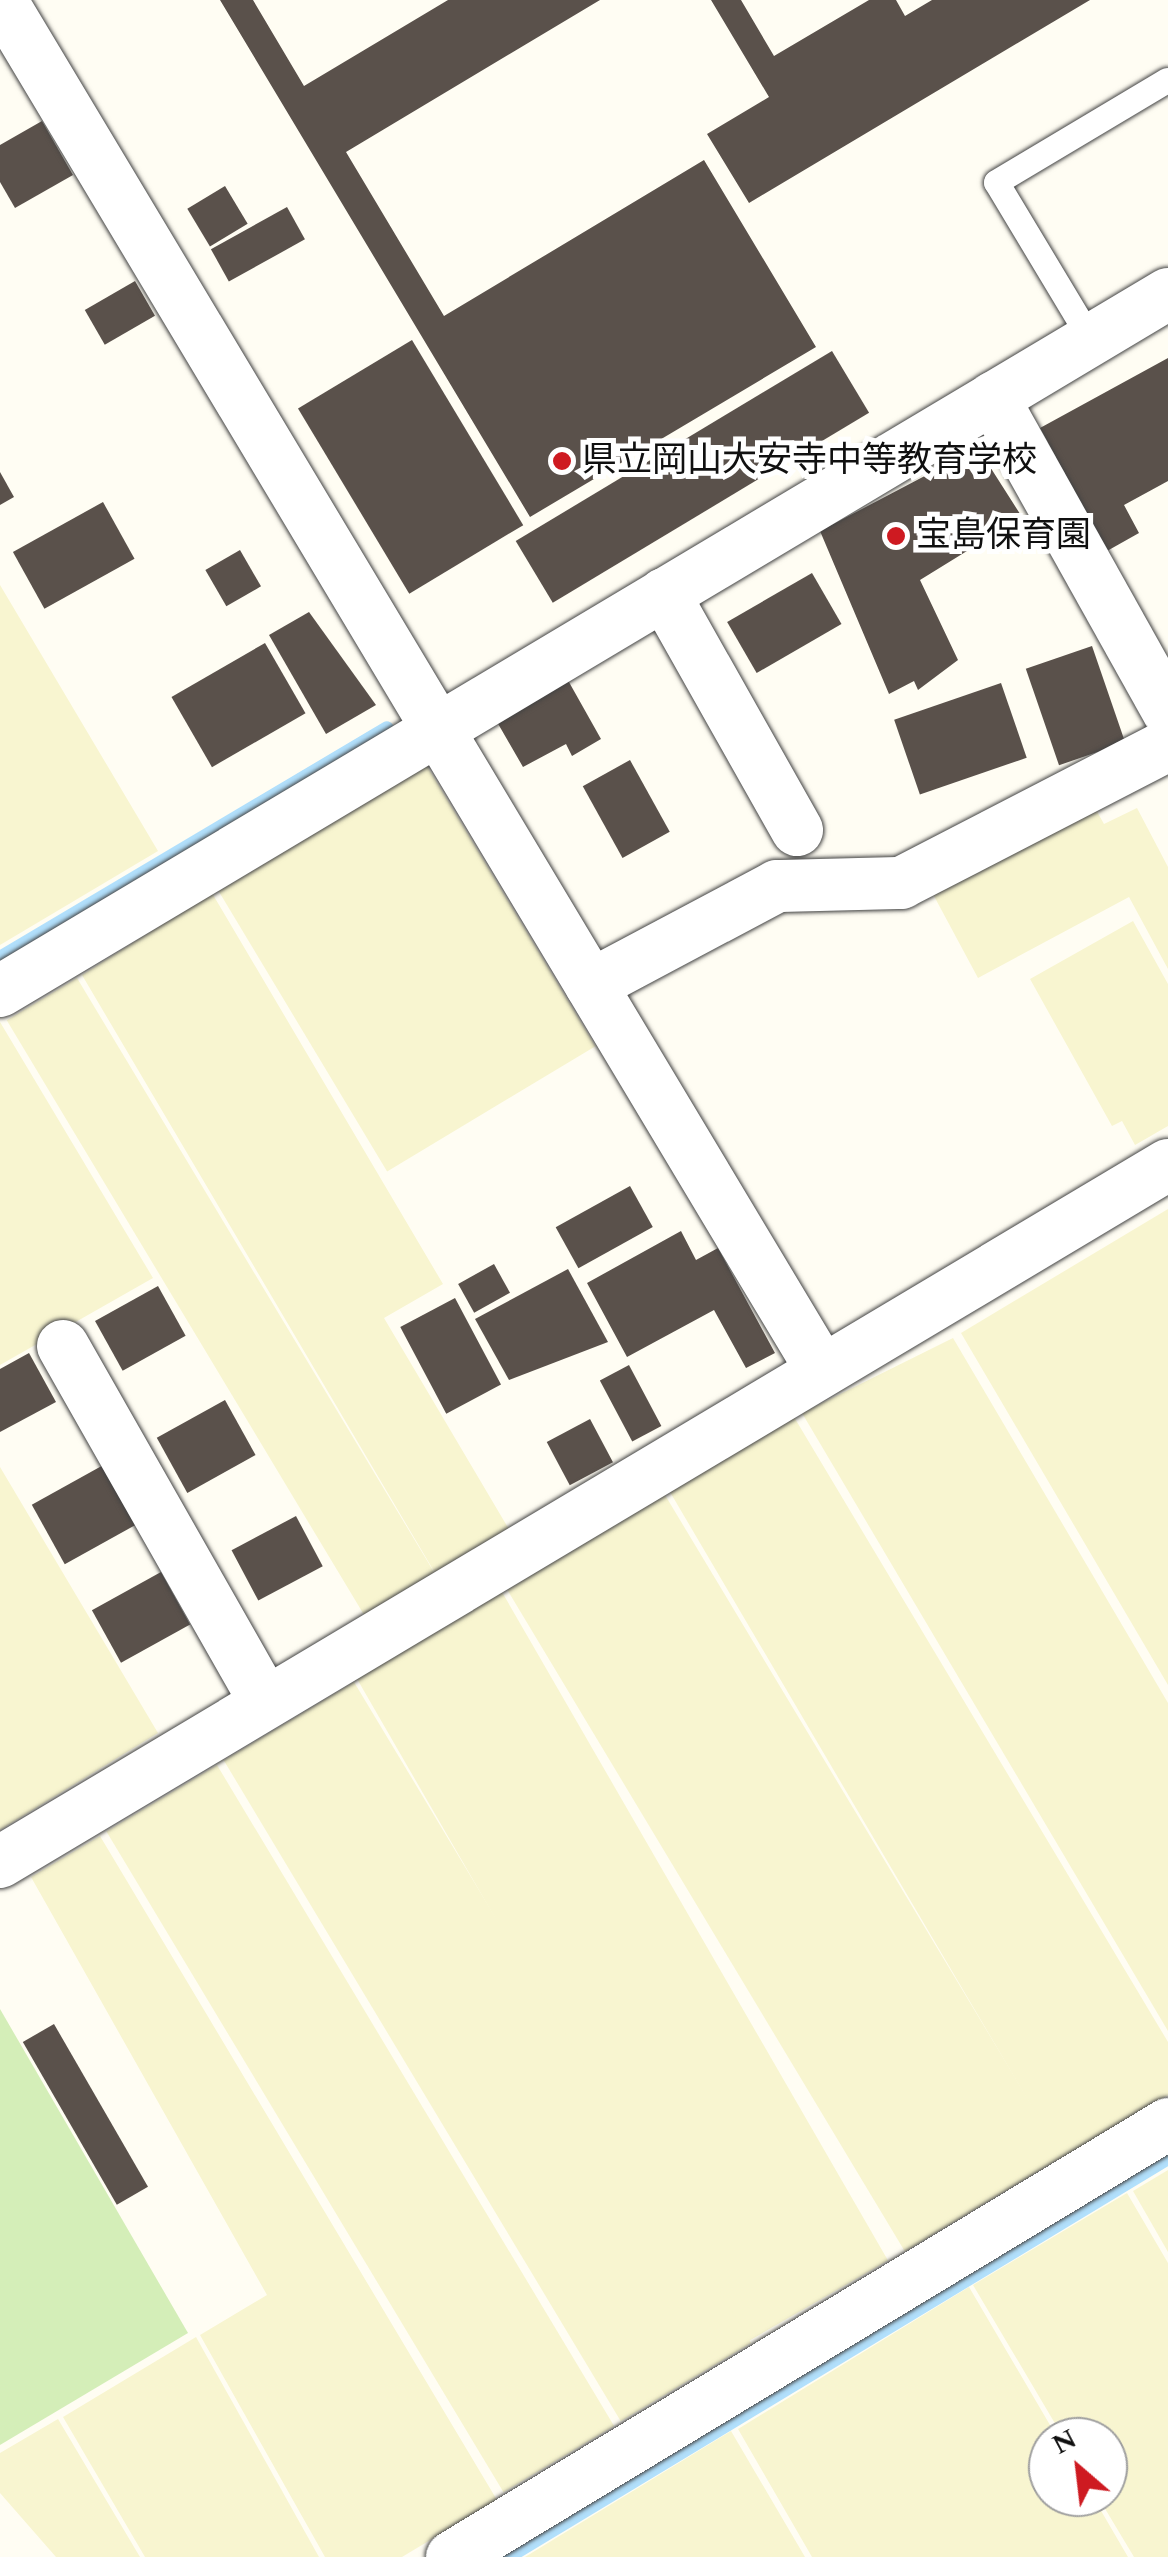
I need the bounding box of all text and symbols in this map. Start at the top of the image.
place label: 県立岡山大安寺中等教育学校 [582,440,1037,482]
marker: 県立岡山大安寺中等教育学校 [551,450,573,472]
place label: 宝島保育園 [916,515,1091,557]
marker: 宝島保育園 [885,525,907,547]
north arrow [1028,2417,1128,2517]
text: N [1044,2417,1085,2466]

